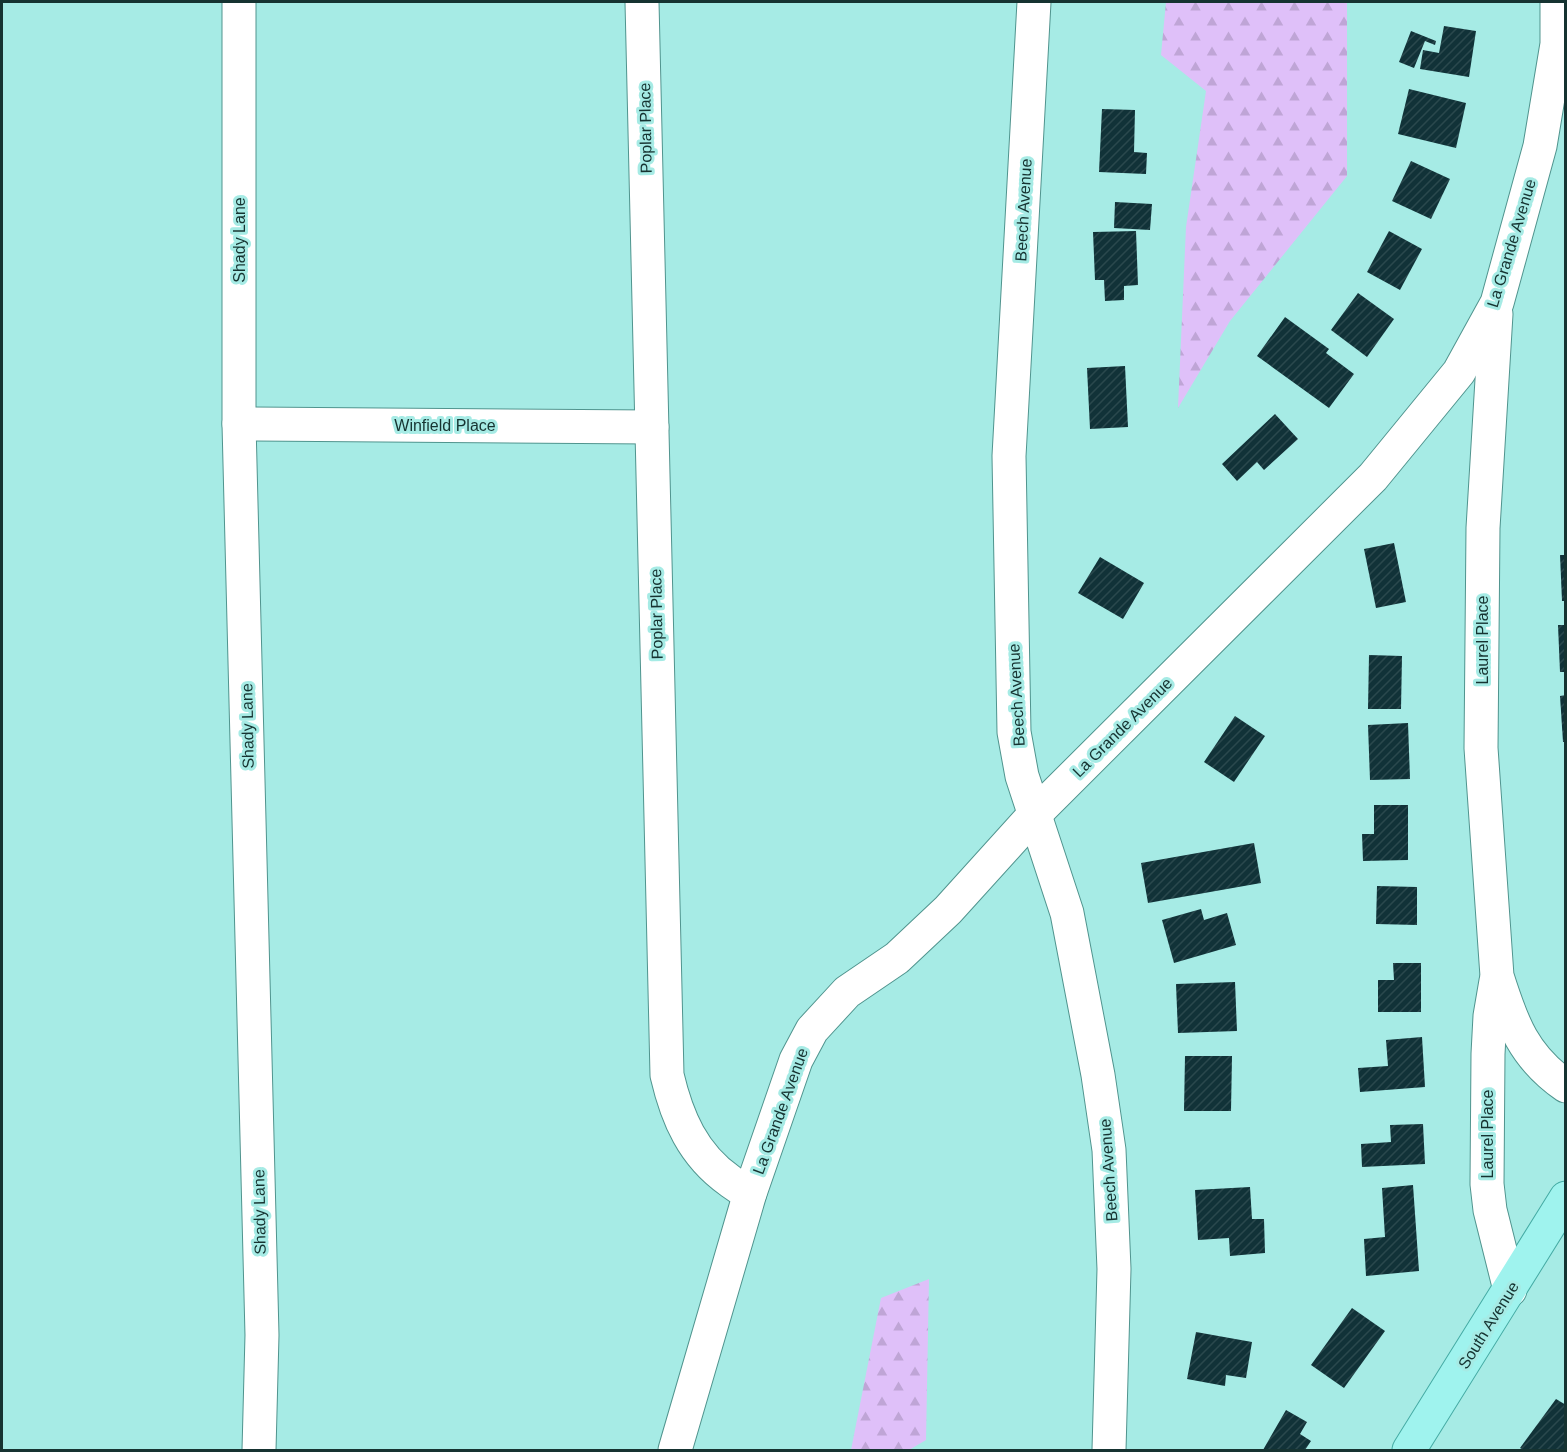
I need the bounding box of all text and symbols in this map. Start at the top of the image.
street label: Poplar Place [636,82,655,173]
street label: Beech Avenue [1012,158,1035,262]
street label: La Grande Avenue [1484,177,1539,309]
street label: Shady Lane [231,197,248,283]
street label: Winfield Place [394,417,496,434]
street label: Poplar Place [647,568,666,659]
street label: Laurel Place [1474,595,1491,684]
street label: Beech Avenue [1005,643,1028,747]
street label: La Grande Avenue [1069,674,1176,780]
street label: Shady Lane [238,683,257,769]
street label: La Grande Avenue [750,1046,811,1177]
street label: Laurel Place [1479,1089,1496,1178]
street label: Beech Avenue [1096,1118,1121,1222]
street label: Shady Lane [250,1169,269,1255]
street label: South Avenue [1455,1279,1522,1372]

